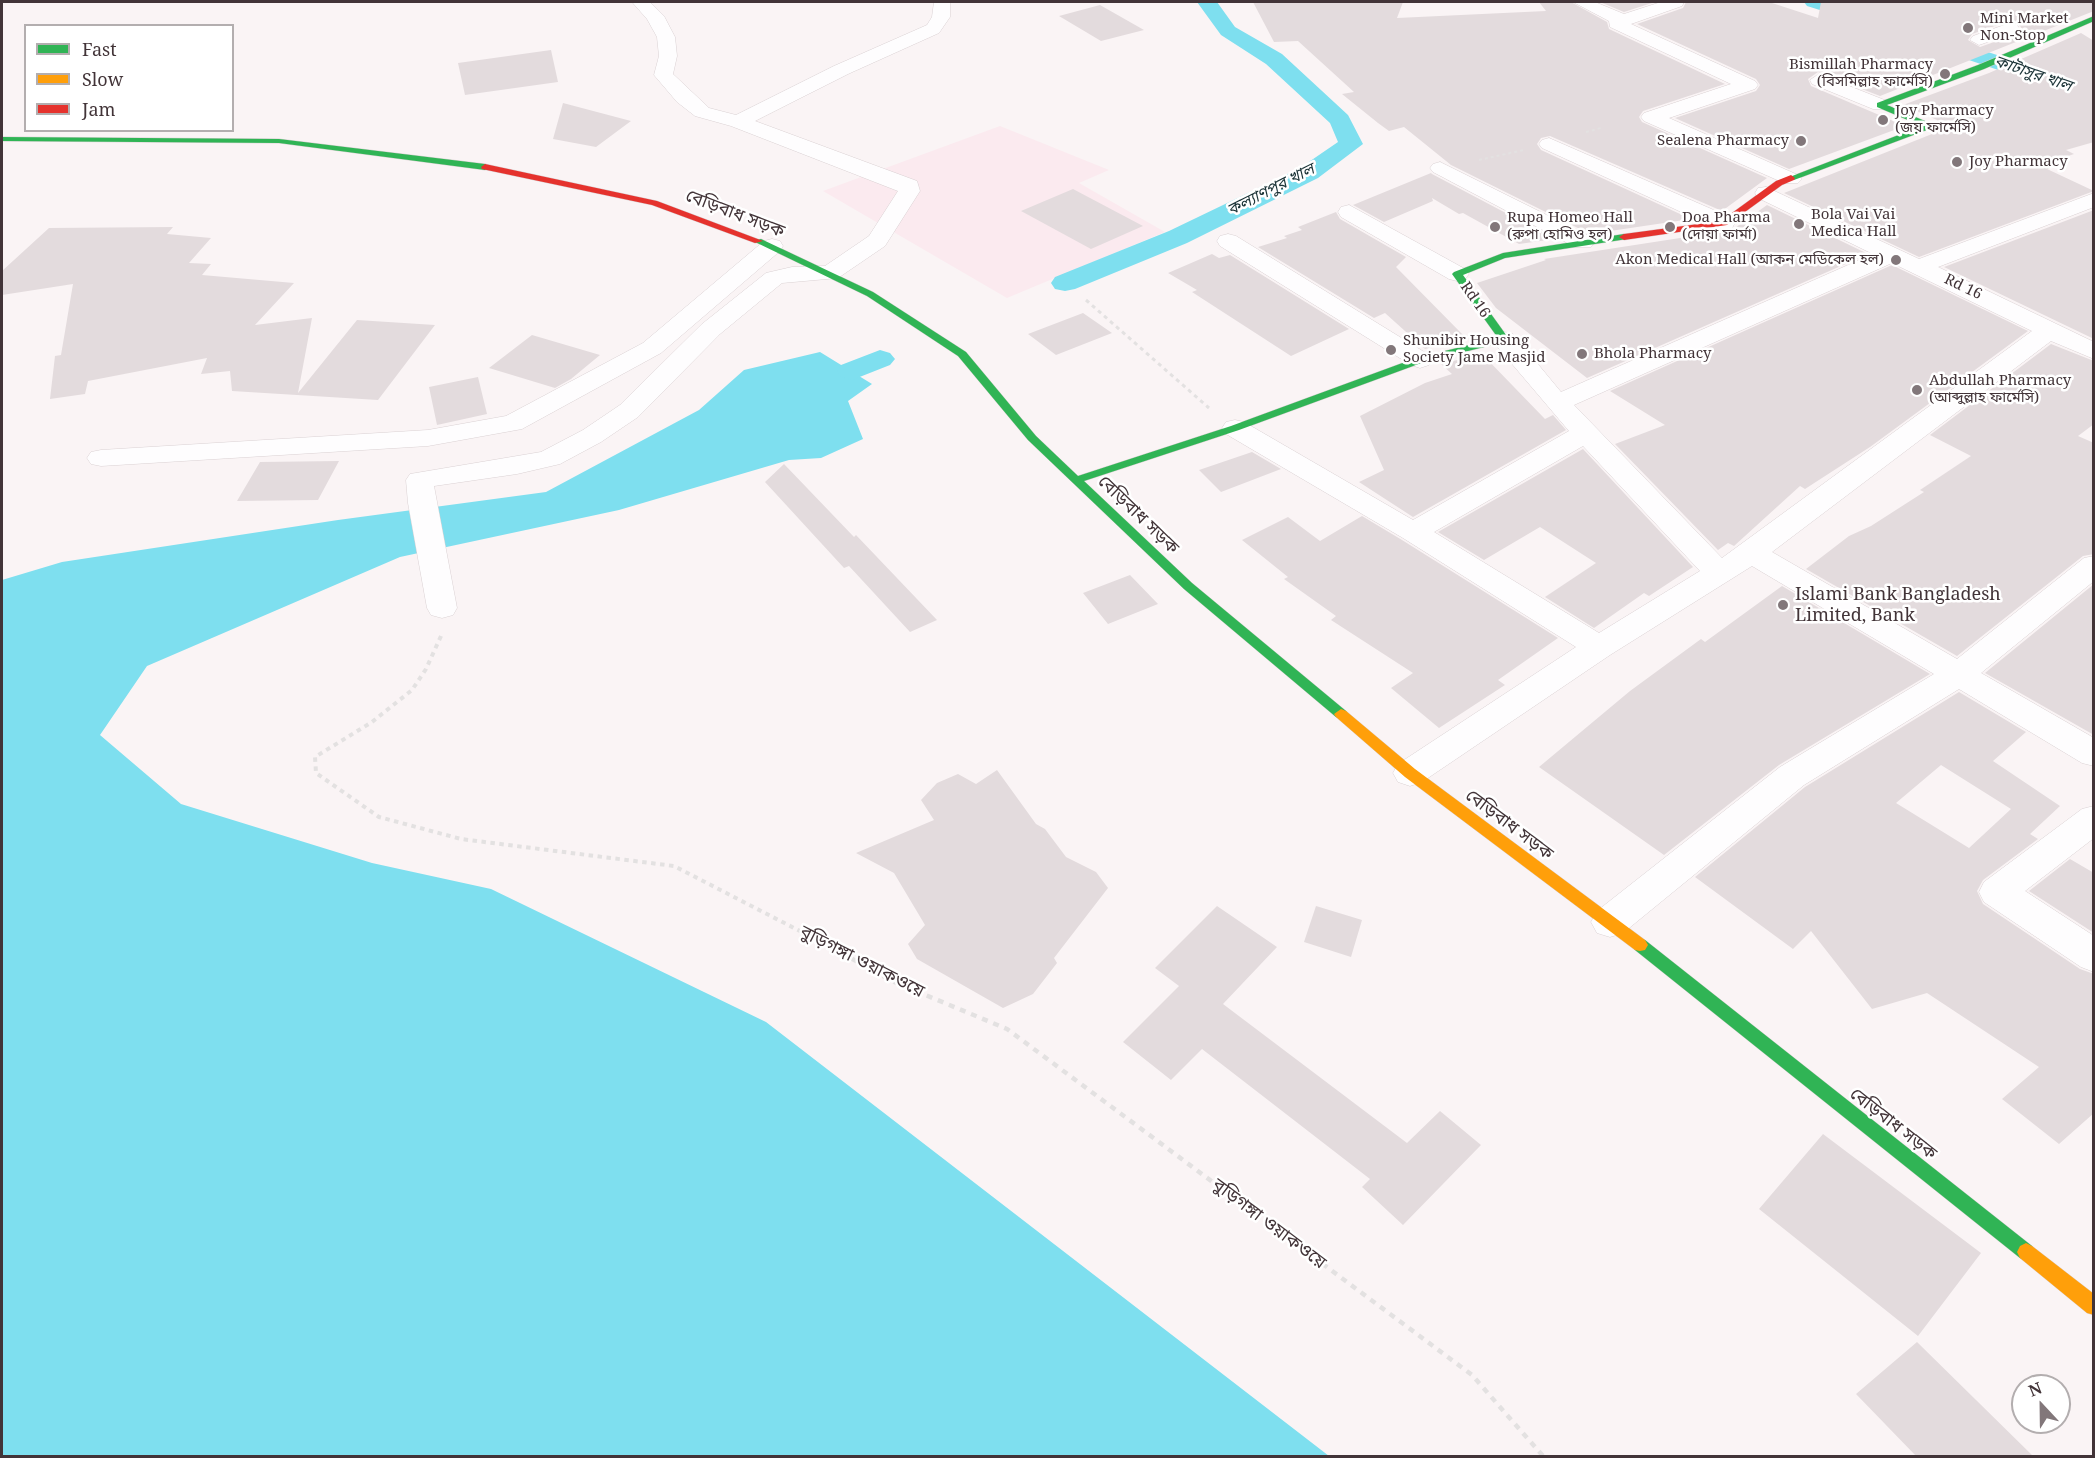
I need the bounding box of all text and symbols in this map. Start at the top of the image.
place label: Mini Market Non-Stop [1980,10,2069,45]
marker: Mini Market Non-Stop [1961,21,1975,35]
legend [24,24,234,132]
text: Fast [82,37,117,61]
water label: কাটাসুর খাল [1992,52,2074,96]
place label: Bismillah Pharmacy (বিসমিল্লাহ ফার্মেসি) [1789,56,1933,91]
text: Slow [82,67,123,91]
marker: Bismillah Pharmacy (বিসমিল্লাহ ফার্মেসি) [1938,67,1952,81]
text: Jam [82,97,116,121]
place label: Joy Pharmacy (জয় ফার্মেসি) [1895,102,1994,137]
marker: Joy Pharmacy (জয় ফার্মেসি) [1876,113,1890,127]
place label: Sealena Pharmacy [1657,132,1789,150]
marker: Sealena Pharmacy [1794,134,1808,148]
place label: Joy Pharmacy [1969,153,2068,171]
marker: Joy Pharmacy [1950,155,1964,169]
water label: কল্যাণপুর খাল [1224,160,1318,220]
street label: বেড়িবাধ সড়ক [682,185,788,243]
place label: Bola Vai Vai Medica Hall [1811,206,1896,241]
place label: Rupa Homeo Hall (রুপা হোমিও হল) [1507,209,1633,244]
place label: Doa Pharma (দোয়া ফার্মা) [1682,209,1771,244]
marker: Bola Vai Vai Medica Hall [1792,217,1806,231]
marker: Rupa Homeo Hall (রুপা হোমিও হল) [1488,220,1502,234]
marker: Doa Pharma (দোয়া ফার্মা) [1663,220,1677,234]
place label: Akon Medical Hall (আকন মেডিকেল হল) [1615,251,1884,269]
marker: Akon Medical Hall (আকন মেডিকেল হল) [1889,253,1903,267]
street label: Rd 16 [1941,270,1985,304]
street label: Rd 16 [1456,279,1494,321]
place label: Shunibir Housing Society Jame Masjid [1403,332,1545,367]
marker: Shunibir Housing Society Jame Masjid [1384,343,1398,357]
place label: Bhola Pharmacy [1594,345,1712,363]
marker: Bhola Pharmacy [1575,347,1589,361]
place label: Abdullah Pharmacy (আব্দুল্লাহ ফার্মেসি) [1929,372,2071,407]
marker: Abdullah Pharmacy (আব্দুল্লাহ ফার্মেসি) [1910,383,1924,397]
street label: বেড়িবাধ সড়ক [1093,471,1183,559]
place label: Islami Bank Bangladesh Limited, Bank [1795,584,2001,626]
marker: Islami Bank Bangladesh Limited, Bank [1776,598,1790,612]
street label: বেড়িবাধ সড়ক [1461,785,1557,865]
street label: বুড়িগঙ্গা ওয়াকওয়ে [796,921,928,1003]
street label: বেড়িবাধ সড়ক [1845,1083,1941,1165]
street label: বুড়িগঙ্গা ওয়াকওয়ে [1208,1174,1330,1274]
north arrow [2011,1374,2071,1434]
text: N [2025,1377,2045,1402]

